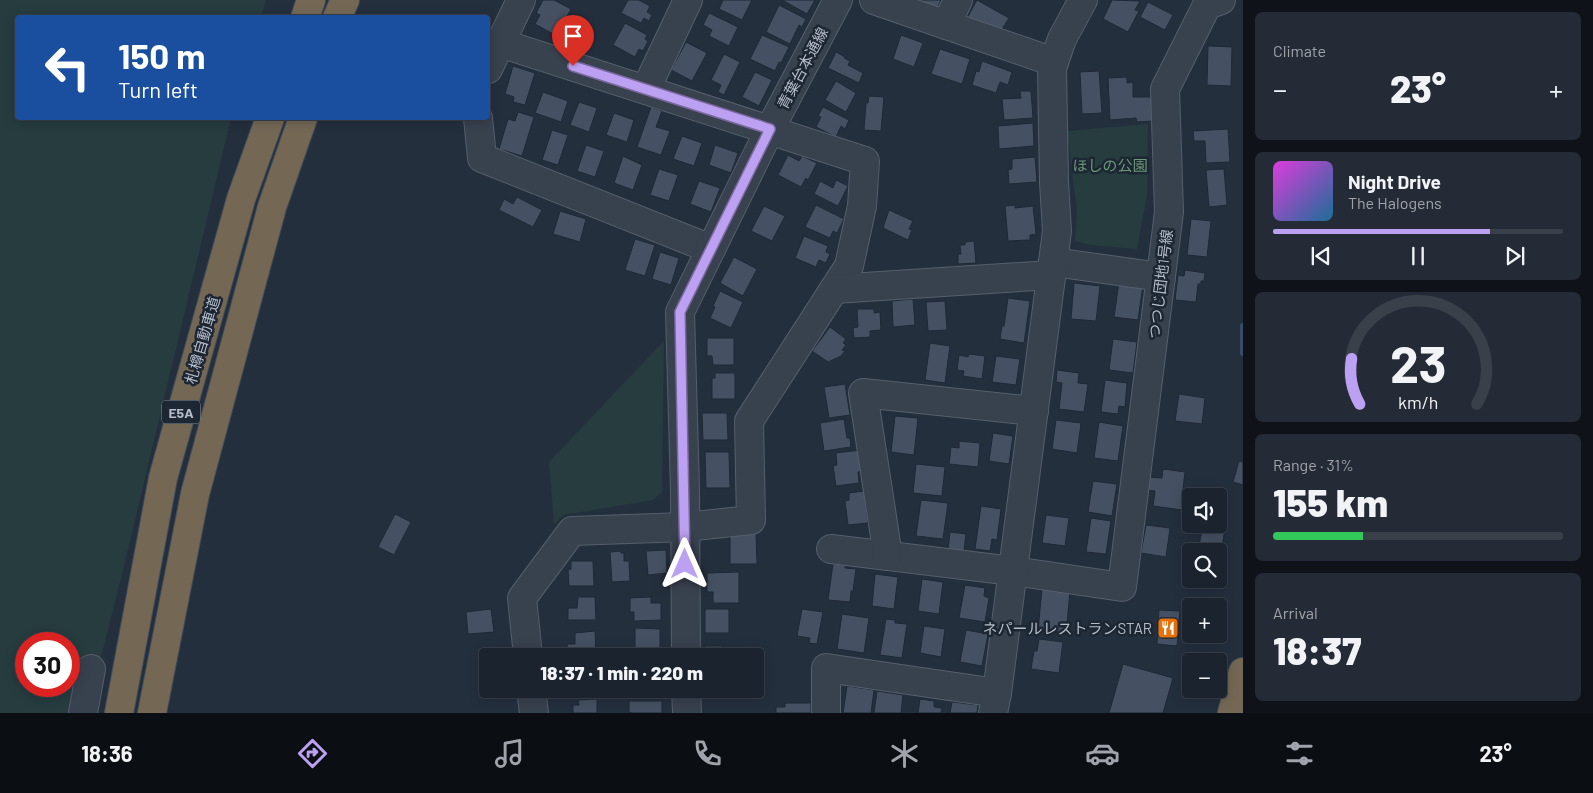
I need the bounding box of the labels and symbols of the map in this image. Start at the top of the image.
pin [552,15,594,66]
street label: 青葉台本通線 [773,24,831,112]
park label: ほしの公園 [1072,156,1148,174]
street label: つつじ団地1号線 [1144,228,1176,340]
street label: 札樽自動車道 [181,294,223,386]
road number: E5A [162,401,200,424]
position arrow [658,537,710,589]
restaurant icon: ネパールレストランSTAR [1156,616,1180,640]
place label: ネパールレストランSTAR [983,619,1152,637]
speed limit sign: 30 [15,632,80,697]

